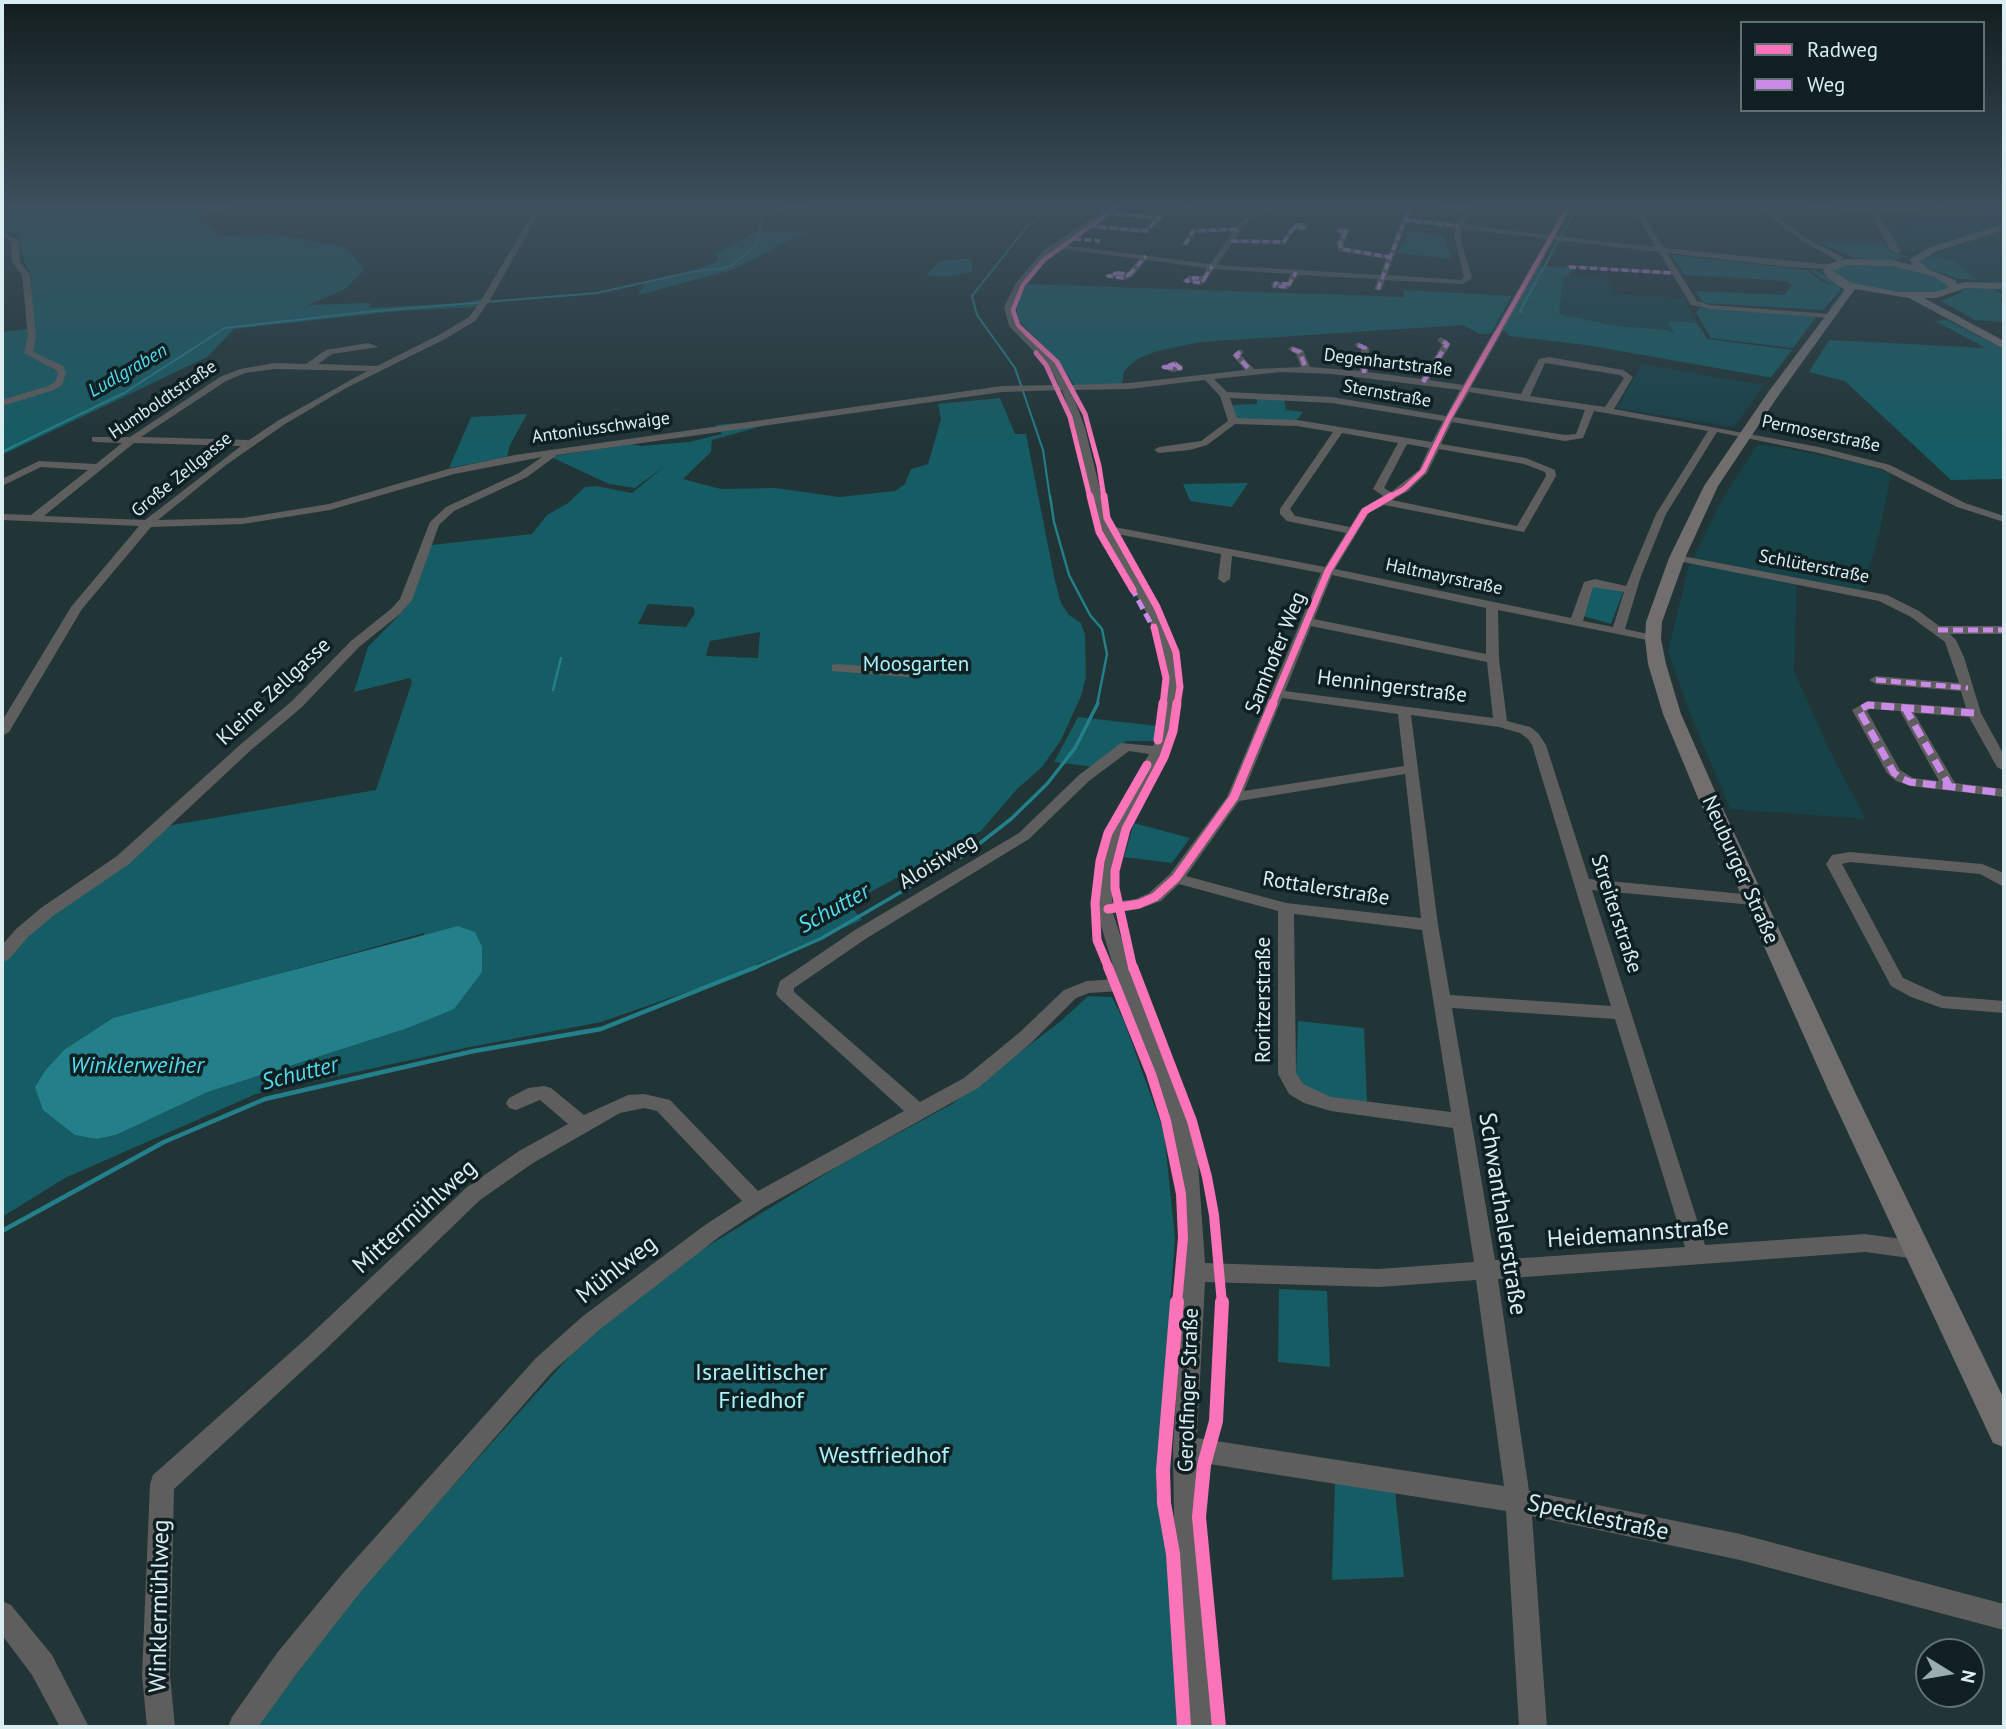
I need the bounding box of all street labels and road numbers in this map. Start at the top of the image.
street label: Degenhartstraße [1322,344,1454,382]
street label: Humboldtstraße [105,356,221,444]
street label: Sternstraße [1341,376,1433,412]
street label: Antoniusschwaige [531,408,671,448]
street label: Permoserstraße [1760,411,1882,457]
street label: Große Zellgasse [127,428,237,522]
street label: Schlüterstraße [1757,546,1871,588]
street label: Haltmayrstraße [1384,554,1504,600]
street label: Samhofer Weg [1240,588,1312,718]
street label: Kleine Zellgasse [212,633,336,751]
street label: Henningerstraße [1316,665,1468,709]
street label: Neuburger Straße [1696,792,1784,948]
street label: Aloisiweg [894,829,982,895]
street label: Streiterstraße [1585,852,1647,976]
street label: Rottalerstraße [1261,867,1391,911]
street label: Roritzerstraße [1251,937,1277,1063]
street label: Schwanthalerstraße [1472,1111,1532,1317]
street label: Mittermühlweg [347,1154,483,1280]
street label: Heidemannstraße [1546,1213,1730,1255]
street label: Mühlweg [571,1230,663,1310]
street label: Gerolfinger Straße [1174,1307,1204,1473]
street label: Specklestraße [1525,1489,1671,1547]
street label: Winklermühlweg [144,1519,176,1693]

